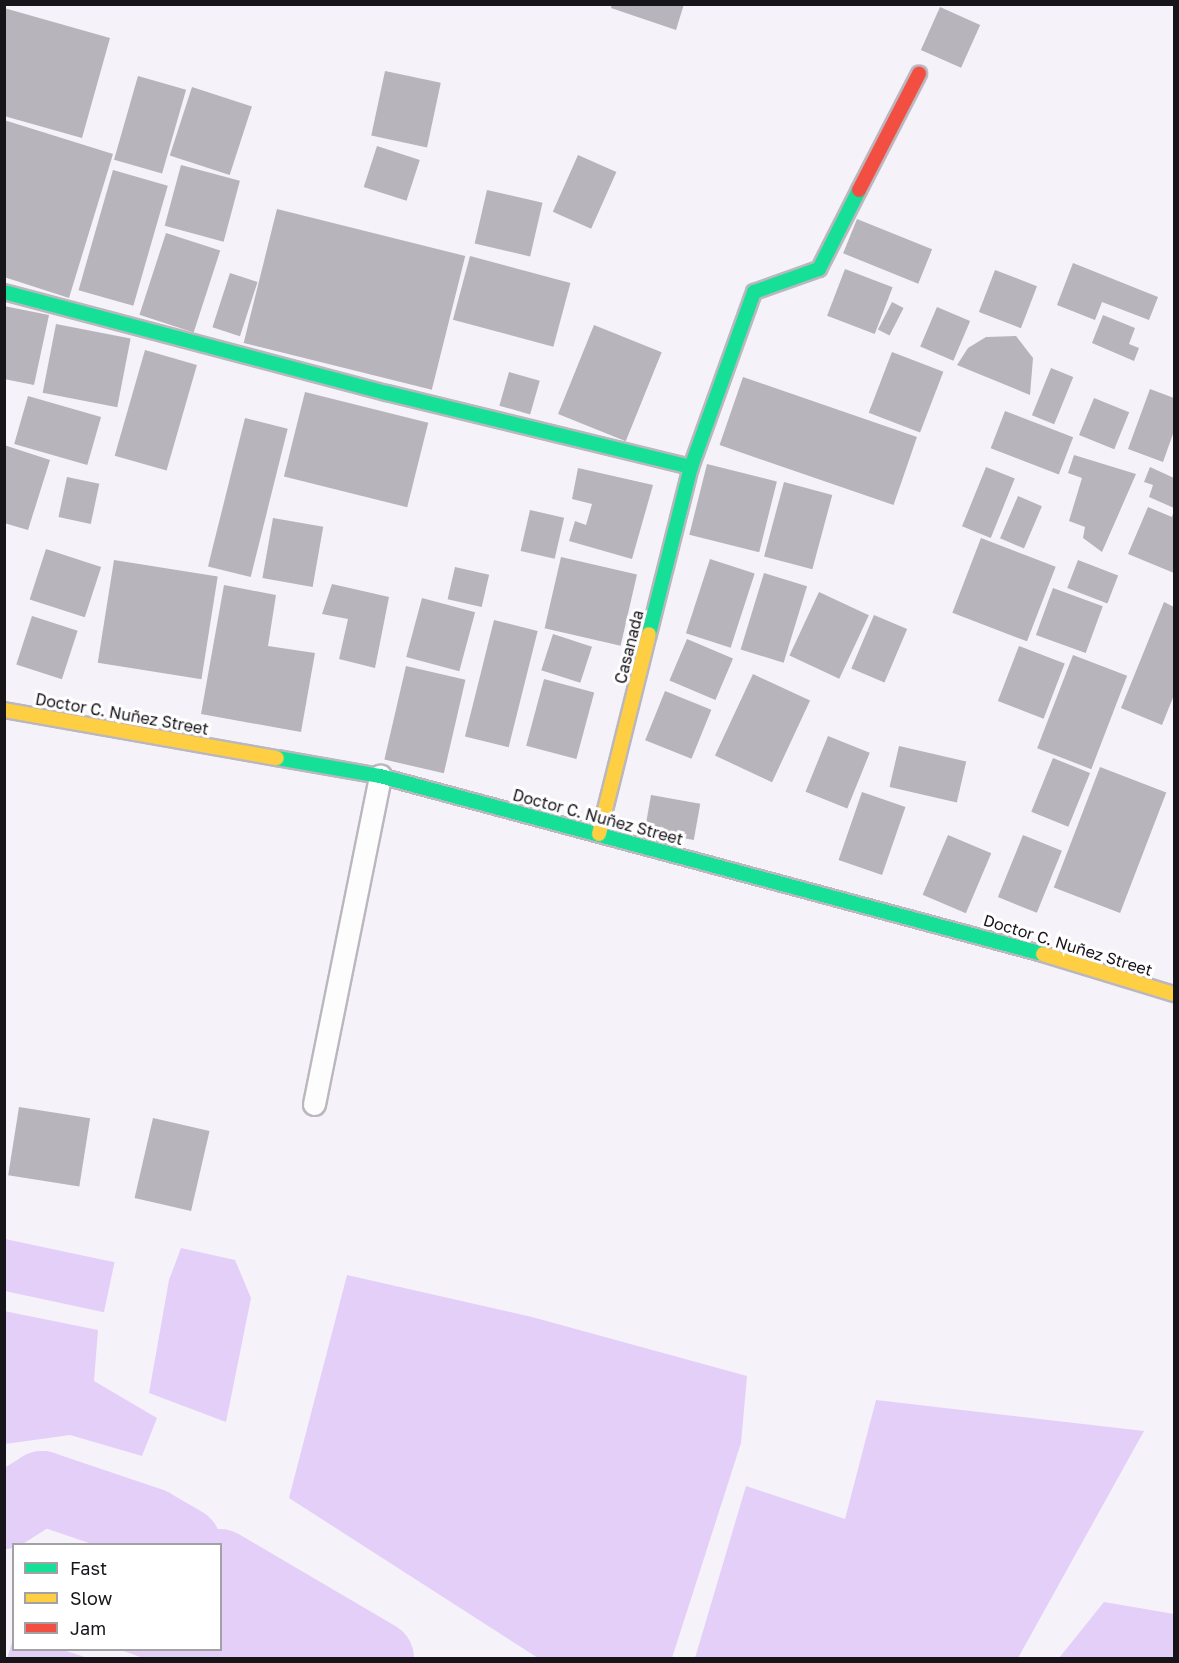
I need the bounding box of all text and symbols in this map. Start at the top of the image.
street label: Casanada [611,608,647,686]
street label: Doctor C. Nuñez Street [34,689,210,739]
street label: Doctor C. Nuñez Street [511,785,685,849]
street label: Doctor C. Nuñez Street [981,910,1155,980]
legend [12,1543,222,1651]
text: Fast [70,1557,107,1579]
text: Slow [70,1587,112,1609]
text: Jam [70,1617,106,1639]

